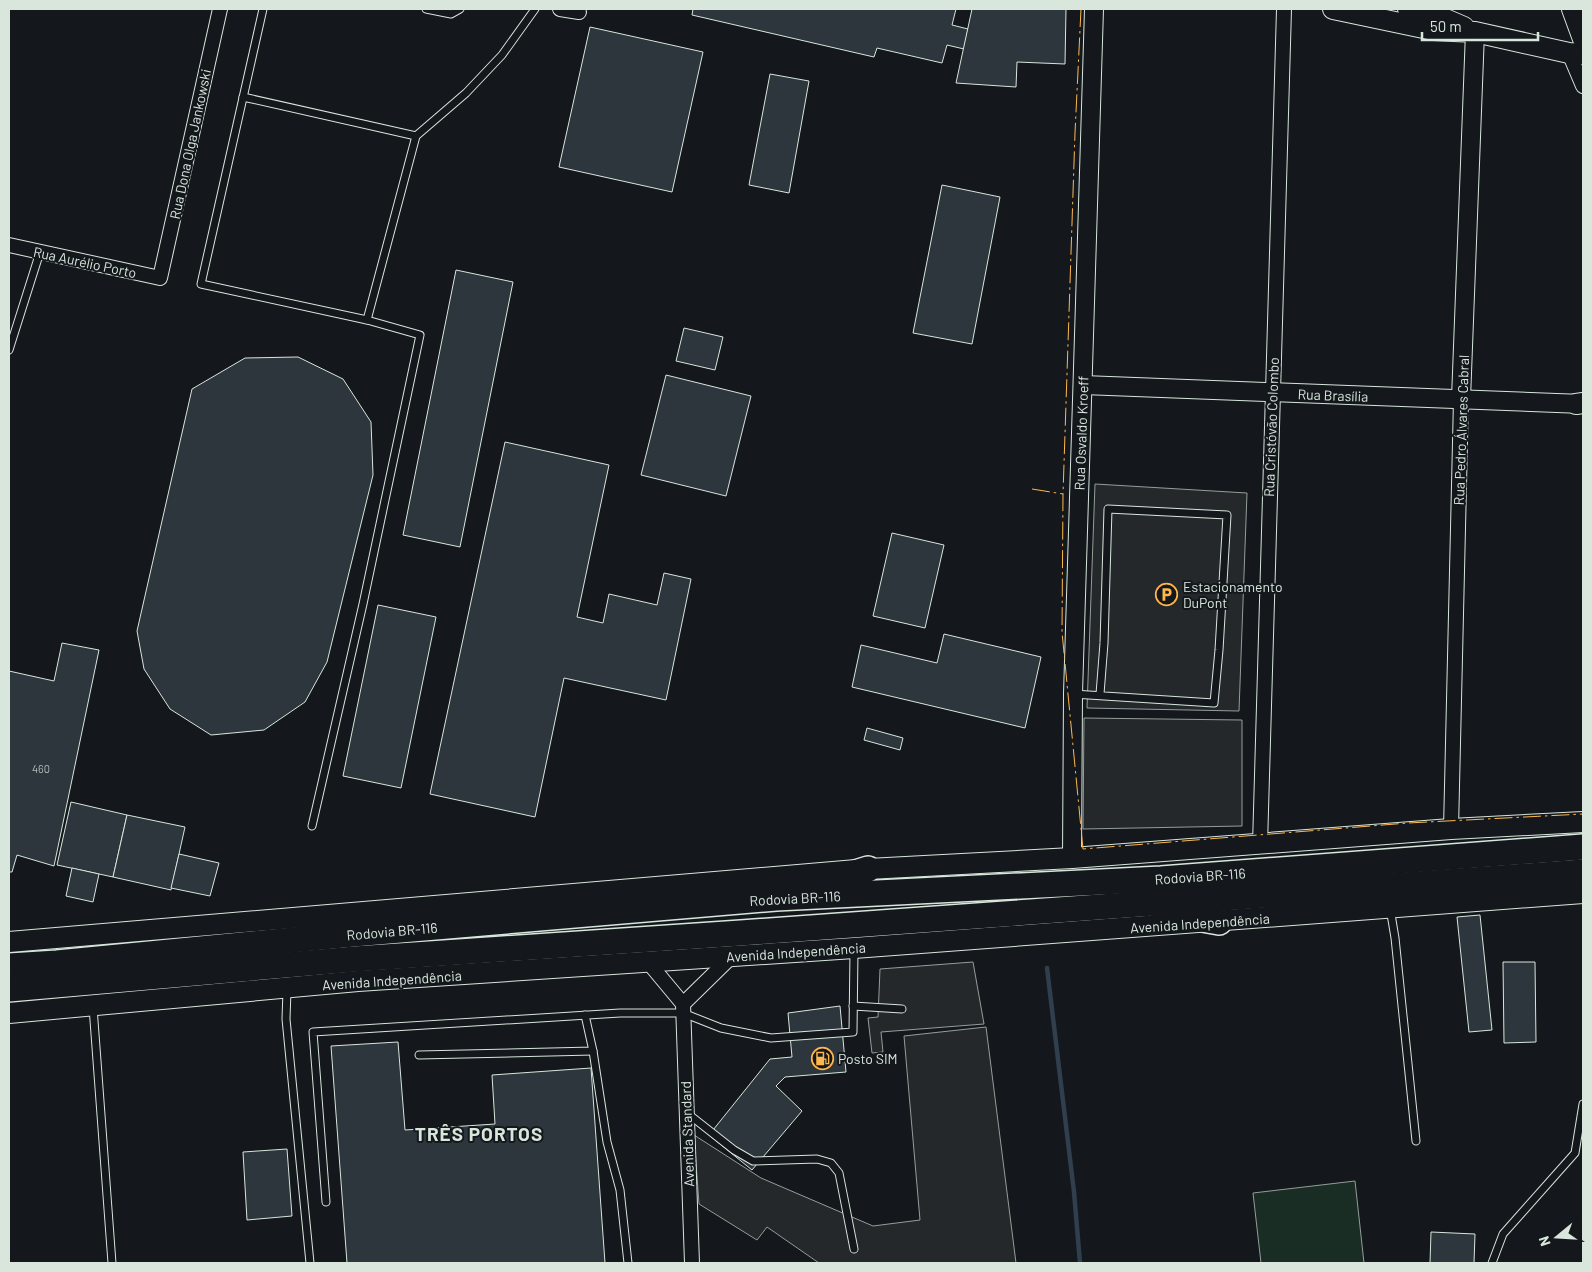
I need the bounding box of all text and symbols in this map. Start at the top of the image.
scale bar [1422,10,1538,42]
text: 50 m [1430,17,1462,35]
street label: Rua Dona Olga Jankowski [166,67,214,221]
street label: Rua Aurélio Porto [32,243,138,281]
street label: Rua Pedro Álvares Cabral [1450,354,1472,506]
street label: Rua Cristóvão Colombo [1260,357,1282,497]
street label: Rua Osvaldo Kroeff [1071,375,1091,491]
street label: Rua Brasília [1297,385,1369,405]
place label: Estacionamento DuPont [1183,578,1283,611]
parking icon: Estacionamento DuPont [1155,582,1179,606]
house number: 460 [32,762,50,775]
street label: Rodovia BR-116 [1154,864,1246,888]
street label: Rodovia BR-116 [749,887,841,909]
street label: Avenida Independência [1130,910,1270,936]
street label: Rodovia BR-116 [346,919,438,943]
street label: Avenida Independência [726,939,866,965]
street label: Avenida Independência [322,967,462,993]
fuel station icon: Posto SIM [810,1046,834,1070]
place label: Posto SIM [838,1050,898,1067]
street label: Avenida Standard [677,1081,697,1187]
district label: TRÊS PORTOS [415,1122,543,1145]
north arrow [1532,1212,1582,1262]
text: N [1535,1234,1554,1248]

